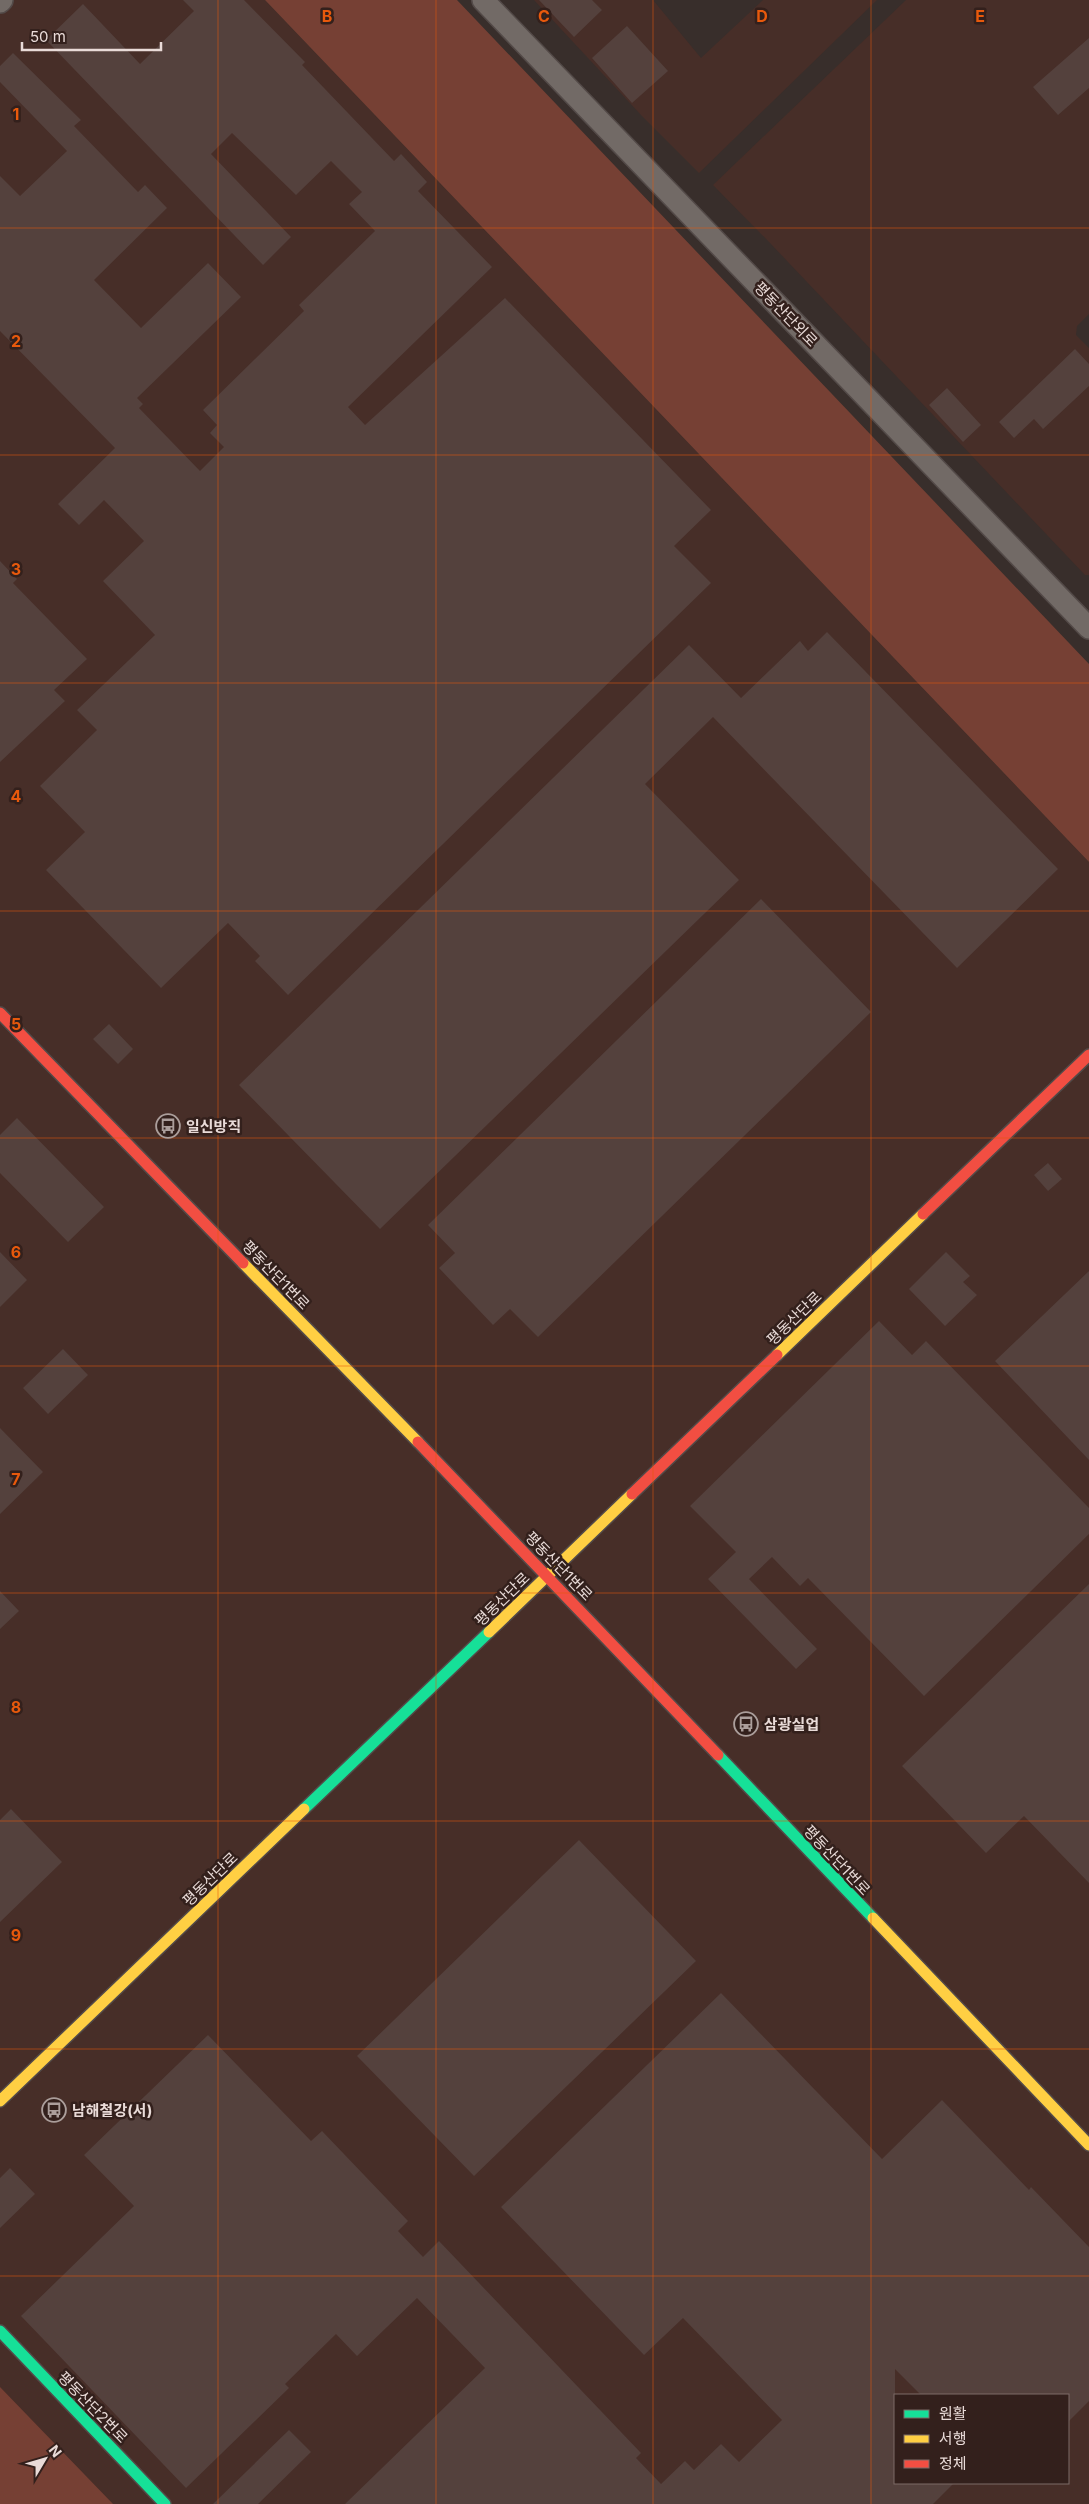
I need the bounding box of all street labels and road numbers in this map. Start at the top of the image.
street label: 평동산단외로 [750,278,822,350]
street label: 평동산단1번로 [238,1236,314,1314]
street label: 평동산단로 [763,1287,825,1349]
street label: 평동산단1번로 [521,1527,597,1605]
street label: 평동산단로 [471,1568,533,1630]
street label: 평동산단1번로 [800,1821,874,1899]
street label: 평동산단로 [179,1848,241,1910]
street label: 평동산단2번로 [54,2367,132,2447]

